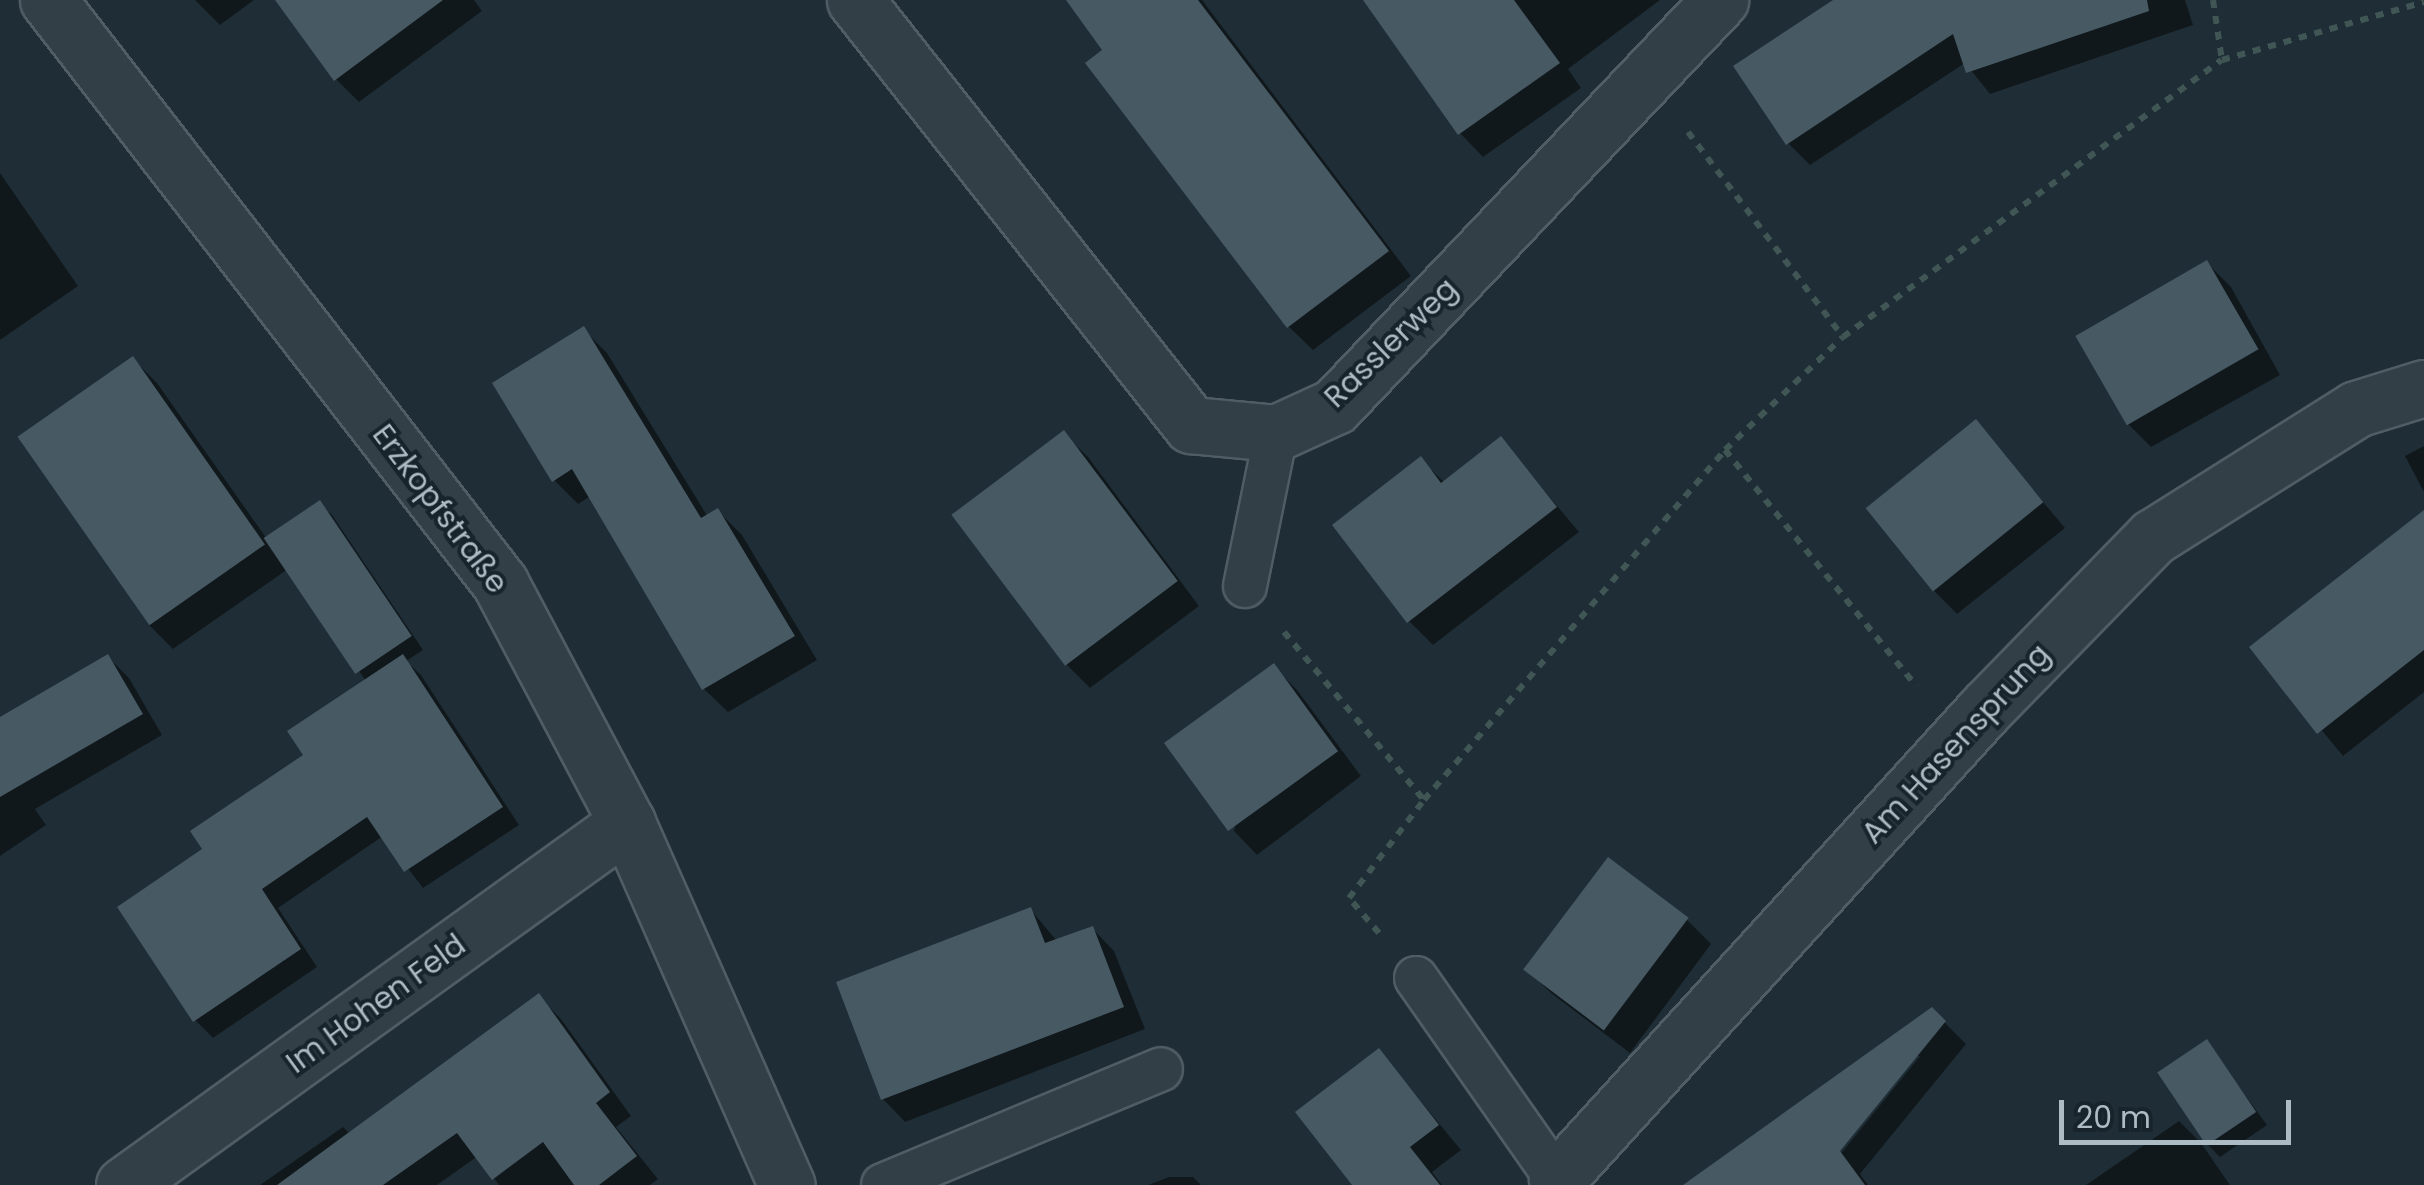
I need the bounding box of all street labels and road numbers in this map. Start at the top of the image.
street label: Rasslerweg [1317,271,1465,415]
street label: Erzkopfstraße [365,417,515,601]
street label: Am Hasensprung [1854,637,2058,851]
street label: Im Hohen Feld [279,927,473,1081]

